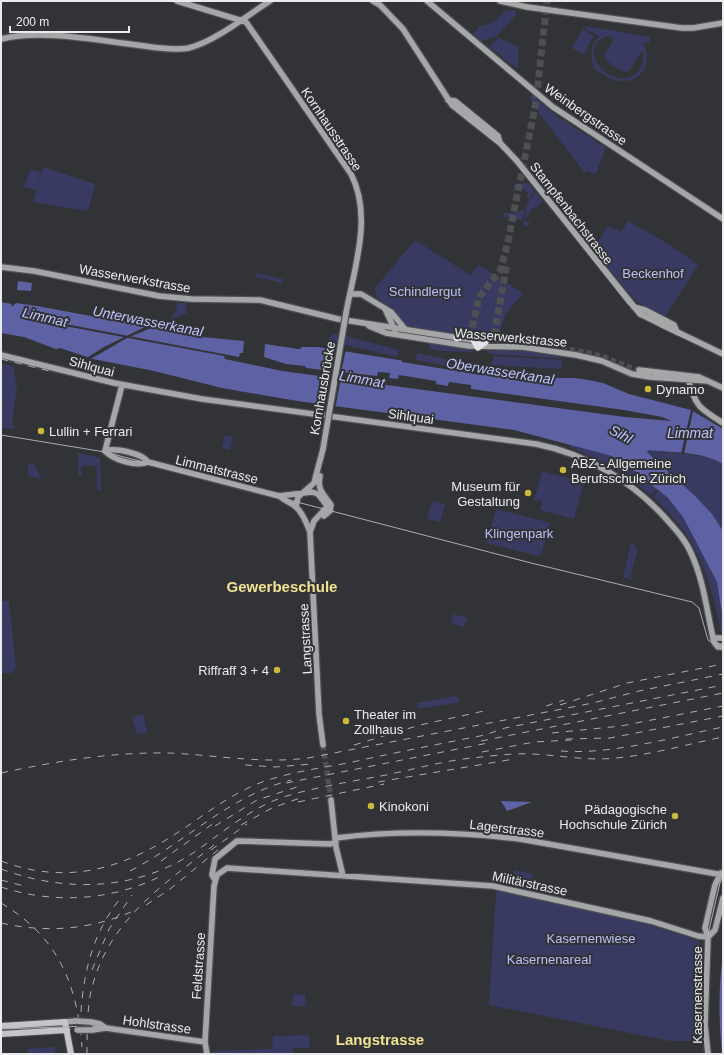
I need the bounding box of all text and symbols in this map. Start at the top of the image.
scale bar [10,8,129,34]
text: 200 m [16,15,49,29]
street label: Weinbergstrasse [542,80,630,148]
street label: Kornhausstrasse [298,85,365,174]
street label: Stampfenbachstrasse [527,159,616,267]
street label: Wasserwerkstrasse [78,261,192,296]
park label: Beckenhof [622,266,684,281]
park label: Schindlergut [389,284,462,299]
water label: Unterwasserkanal [91,302,205,340]
water label: Limmat [21,304,70,330]
street label: Wasserwerkstrasse [454,325,568,350]
street label: Kornhausbrücke [307,340,338,436]
street label: Sihlquai [68,353,116,380]
water label: Oberwasserkanal [445,355,556,388]
water label: Limmat [338,367,387,391]
place label: Dynamo [656,382,704,397]
marker: Dynamo [643,384,653,394]
street label: Sihlquai [387,406,435,427]
water label: Sihl [607,421,636,447]
place label: Lullin + Ferrari [49,424,133,439]
water label: Limmat [667,425,714,441]
marker: Lullin + Ferrari [36,426,46,436]
street label: Limmatstrasse [174,452,260,487]
place label: ABZ - Allgemeine Berufsschule Zürich [571,456,686,486]
marker: ABZ - Allgemeine Berufsschule Zürich [558,465,568,475]
place label: Museum für Gestaltung [451,479,521,509]
marker: Museum für Gestaltung [523,488,533,498]
park label: Klingenpark [485,526,554,541]
district label: Gewerbeschule [227,578,337,595]
street label: Langstrasse [296,603,315,675]
place label: Riffraff 3 + 4 [198,663,269,678]
marker: Riffraff 3 + 4 [272,665,282,675]
place label: Theater im Zollhaus [354,707,416,737]
marker: Theater im Zollhaus [341,716,351,726]
place label: Kinokoni [379,799,429,814]
marker: Kinokoni [366,801,376,811]
place label: Pädagogische Hochschule Zürich [559,802,667,832]
marker: Pädagogische Hochschule Zürich [670,811,680,821]
street label: Lagerstrasse [469,816,545,841]
street label: Militärstrasse [491,868,569,899]
park label: Kasernenwiese [547,931,635,946]
street label: Feldstrasse [189,932,208,1000]
street label: Kasernenstrasse [690,946,705,1044]
park label: Kasernenareal [507,952,591,967]
street label: Hohlstrasse [122,1012,192,1037]
district label: Langstrasse [336,1031,424,1048]

